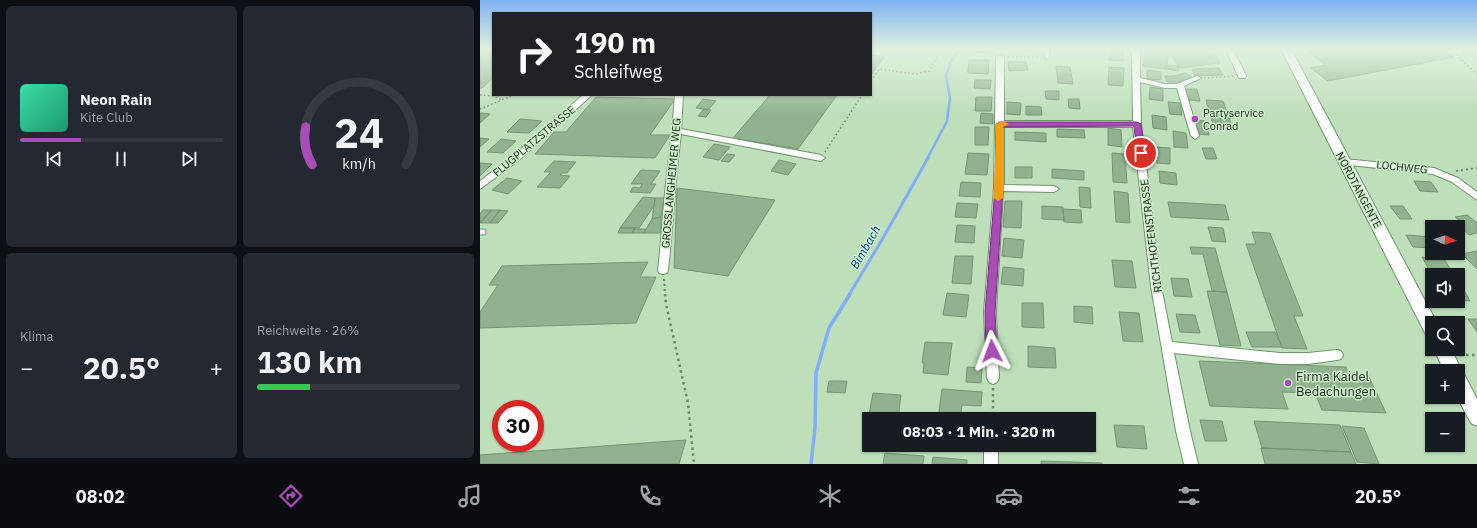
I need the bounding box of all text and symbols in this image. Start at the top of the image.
text: 190 m [574,24,656,61]
icon: right [508,28,560,80]
text: Schleifweg [574,60,662,83]
text: Neon Rain [80,90,152,109]
street label: FLUGPLATZSTRASSE [490,102,578,180]
text: 24 [334,104,383,158]
place label: Partyservice Conrad [1203,106,1264,133]
text: Kite Club [80,109,133,126]
marker: Partyservice Conrad [1190,114,1200,124]
street label: GROSSLANGHEIMER WEG [658,117,684,249]
pin [1124,136,1158,170]
icon: arrive [1130,142,1152,164]
icon: previous [43,148,65,170]
icon: pause [110,148,132,170]
icon: next [178,148,200,170]
street label: NORDTANGENTE [1333,149,1385,231]
text: km/h [342,153,375,172]
street label: LOCHWEG [1376,157,1428,177]
street label: RICHTHOFENSTRASSE [1137,179,1165,293]
north arrow [1425,220,1465,260]
map controls [1425,220,1465,452]
water label: Bimbach [847,223,883,271]
button: sound [1425,268,1465,308]
button: search [1425,316,1465,356]
text: Reichweite · 26% [257,322,359,339]
text: Klima [20,328,53,345]
position arrow [971,330,1013,372]
text: 130 km [257,342,362,381]
text: 20.5° [83,348,160,387]
text: − [20,353,33,382]
text: + [210,353,223,382]
button: + [1425,364,1465,404]
place label: Firma Kaidel Bedachungen [1296,368,1376,400]
marker: Firma Kaidel Bedachungen [1283,378,1293,388]
speed limit sign: 30 [492,400,544,452]
button: − [1425,412,1465,452]
text: 08:03 · 1 Min. · 320 m [903,422,1055,441]
icon: directions [277,482,305,510]
icon: music [456,482,484,510]
icon: phone [636,482,664,510]
icon: climate [816,482,844,510]
icon: car [995,482,1023,510]
icon: filters [1175,482,1203,510]
text: 08:02 [76,485,125,508]
text: 20.5° [1355,485,1401,508]

